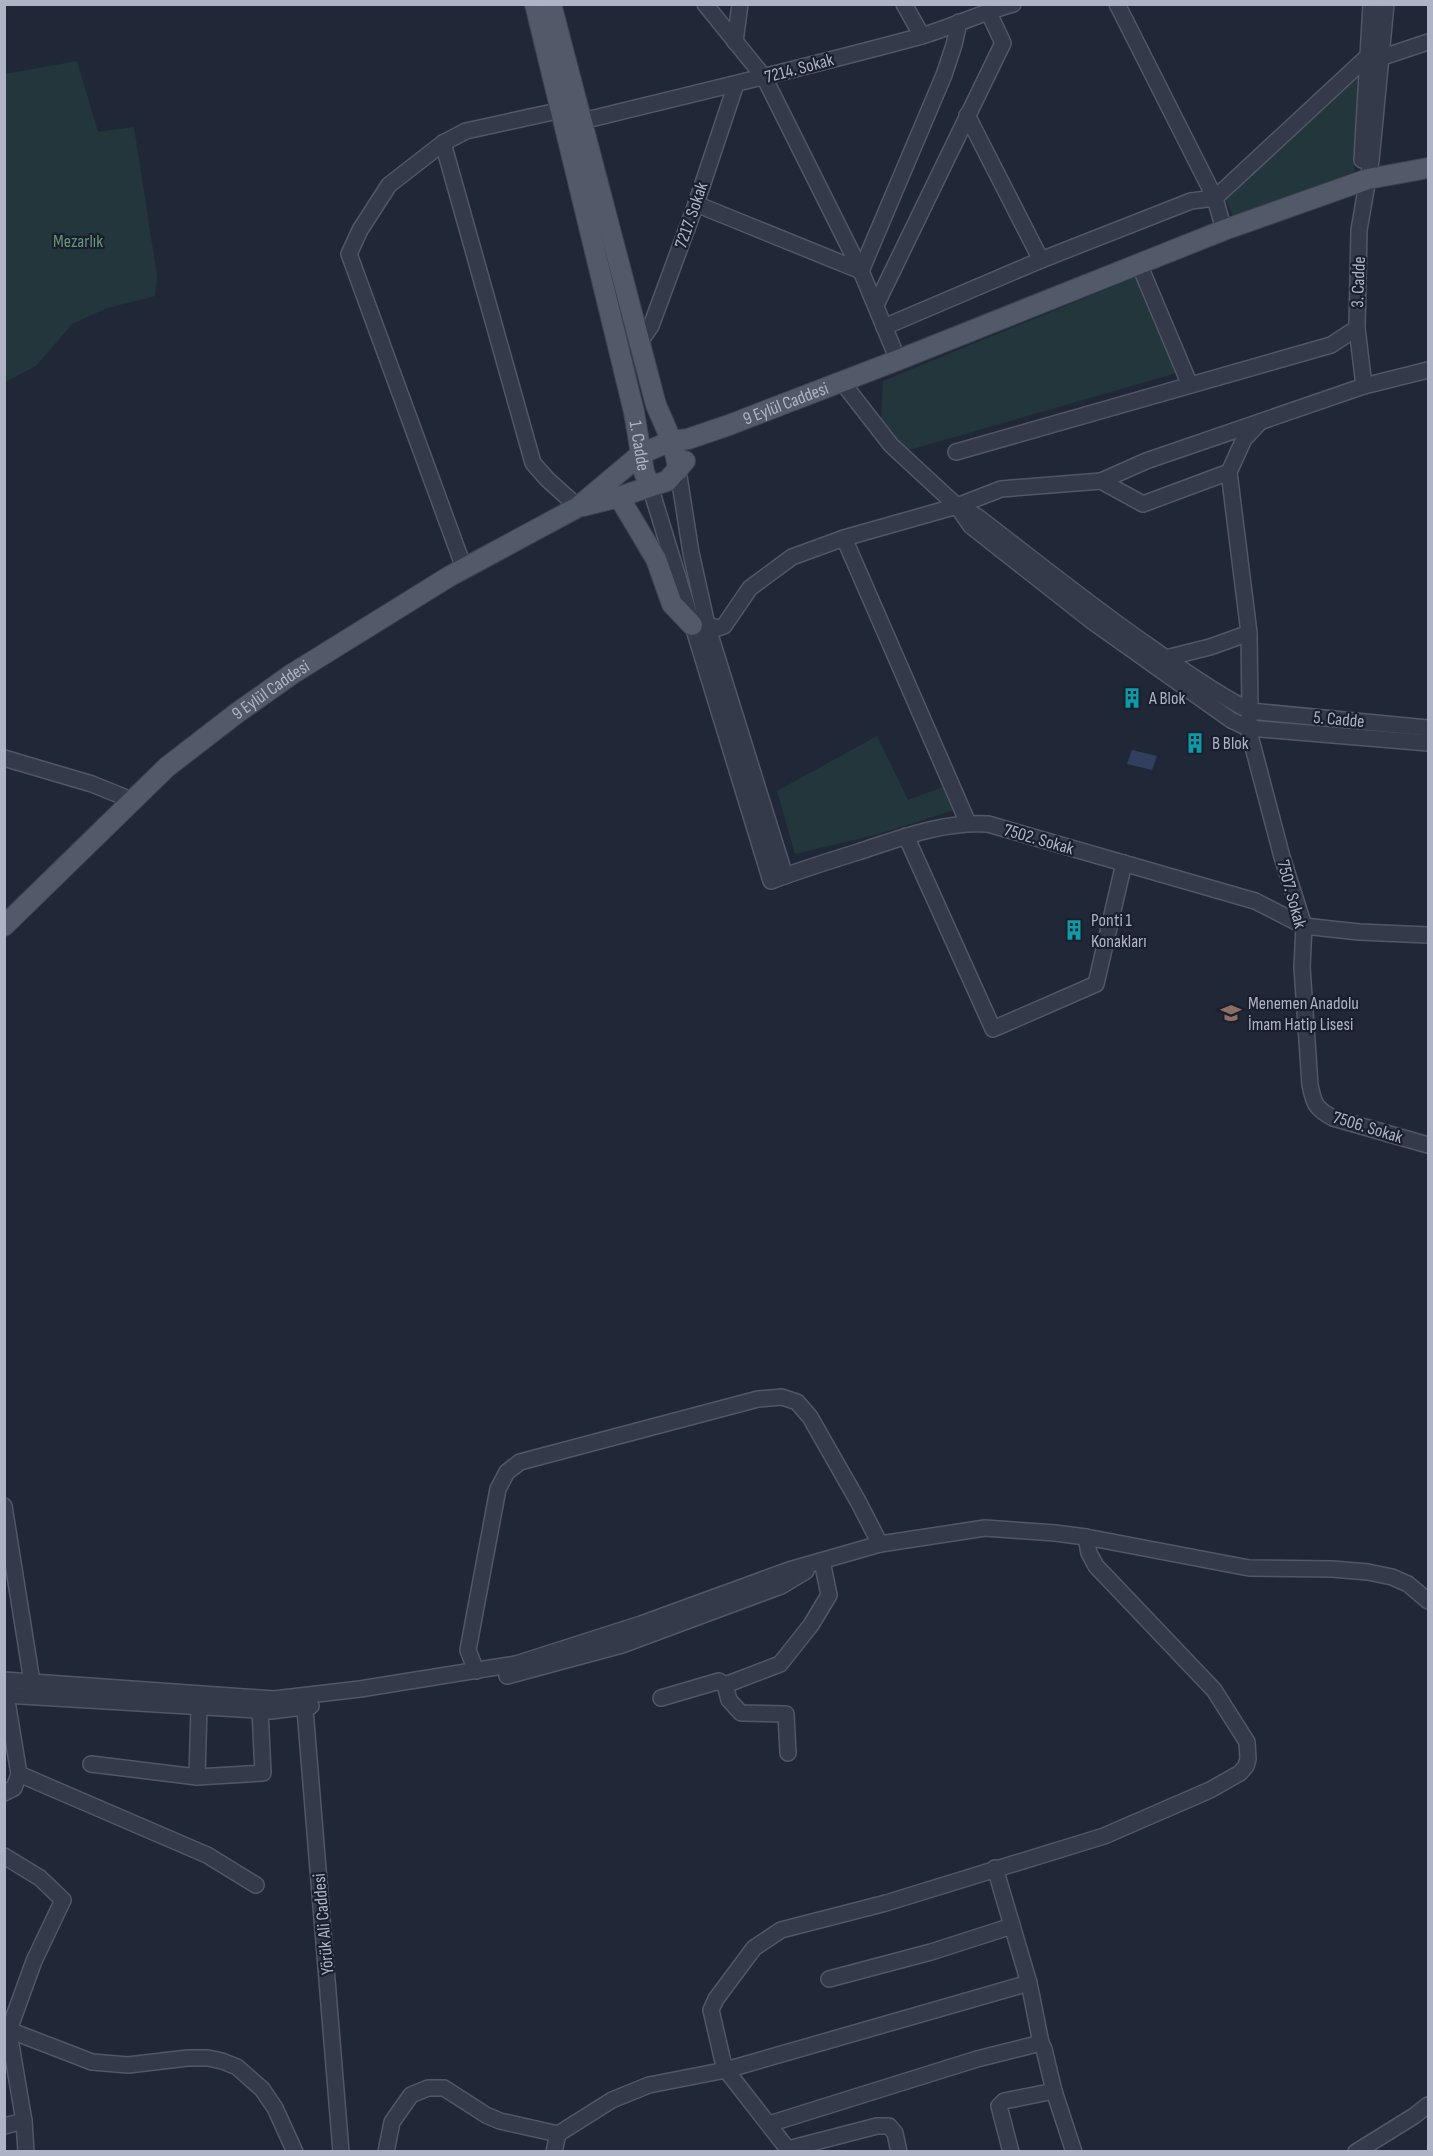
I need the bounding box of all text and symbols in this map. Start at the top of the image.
street label: 7214. Sokak [762,49,836,88]
street label: 7217. Sokak [670,179,713,251]
park label: Mezarlık [53,231,103,252]
street label: 3. Cadde [1347,256,1370,308]
street label: 9 Eylül Caddesi [740,378,831,430]
street label: 1. Cadde [625,419,654,473]
street label: 9 Eylül Caddesi [228,656,313,724]
building icon: A Blok [1120,686,1144,710]
place label: A Blok [1148,688,1185,709]
street label: 5. Cadde [1313,707,1365,732]
building icon: B Blok [1183,731,1207,755]
place label: B Blok [1212,733,1249,754]
street label: 7502. Sokak [1001,819,1076,860]
street label: 7507. Sokak [1272,858,1311,931]
place label: Ponti 1 Konakları [1091,910,1147,952]
building icon: Ponti 1 Konakları [1062,918,1086,942]
place label: Menemen Anadolu İmam Hatip Lisesi [1248,993,1359,1035]
school or university icon: Menemen Anadolu İmam Hatip Lisesi [1219,1001,1243,1025]
street label: 7506. Sokak [1330,1107,1405,1148]
street label: Yörük Ali Caddesi [309,1872,338,1976]

